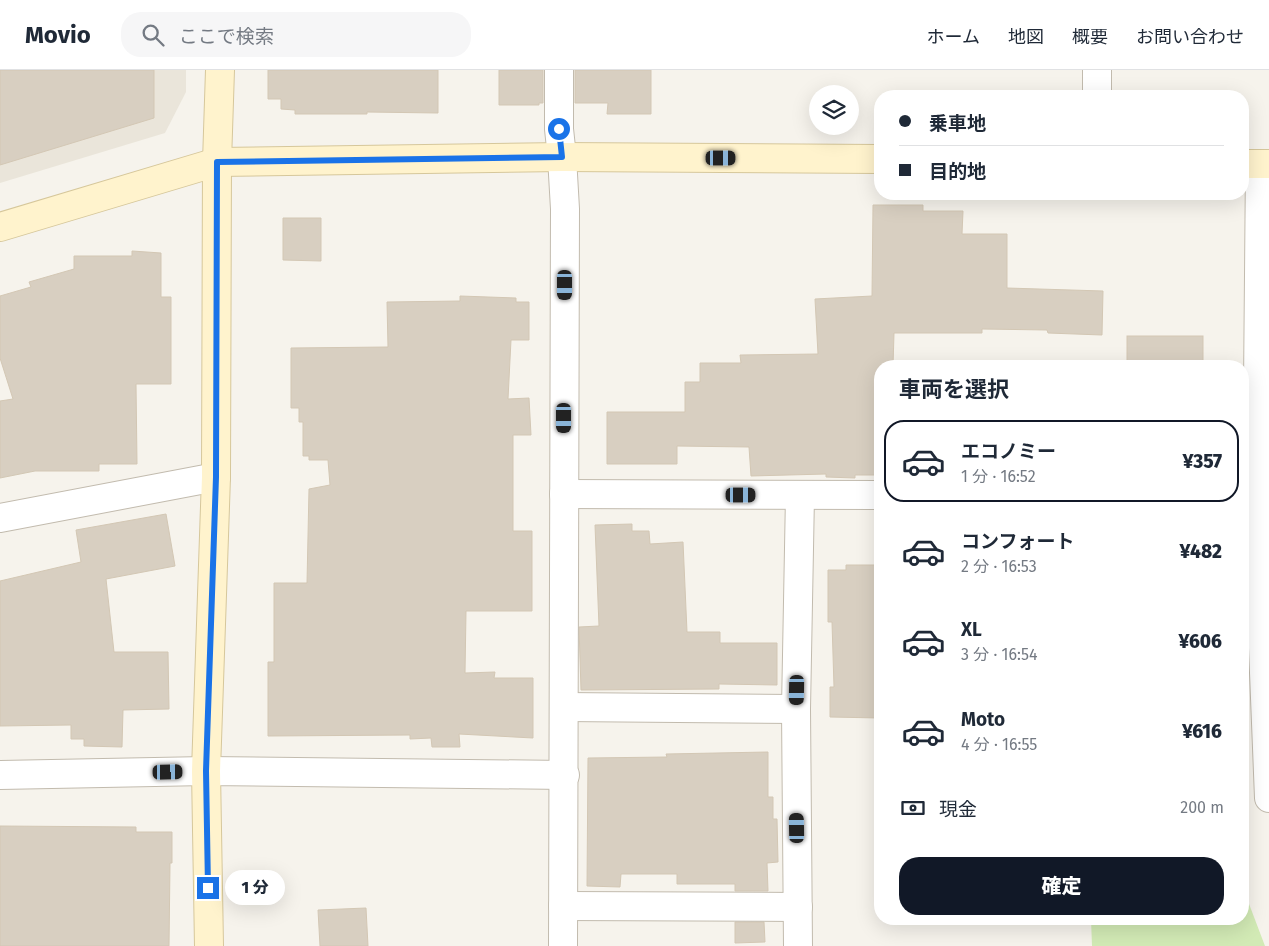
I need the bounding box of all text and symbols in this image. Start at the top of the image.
search box [121,12,471,57]
text: Movio [25,21,91,49]
icon: search [139,21,167,49]
text: ここで検索 [179,25,274,48]
text: ホーム [927,26,980,48]
text: 地図 [1008,26,1044,48]
text: 概要 [1072,26,1108,48]
text: お問い合わせ [1136,26,1244,48]
map controls [809,85,859,135]
button: layers [809,85,859,135]
text: 乗車地 [929,112,986,135]
route start [548,118,570,140]
car [706,151,736,166]
text: 目的地 [929,160,986,183]
car [557,270,572,300]
text: 車両を選択 [899,376,1009,403]
car [556,403,571,433]
icon: car [901,439,946,484]
text: エコノミー [961,440,1056,463]
text: ¥357 [1182,450,1222,473]
text: 1 分 · 16:52 [961,467,1036,486]
car [726,488,756,503]
icon: car [901,529,946,574]
text: コンフォート [961,530,1074,553]
text: ¥482 [1180,540,1222,563]
text: 2 分 · 16:53 [961,557,1037,576]
text: XL [961,618,982,641]
icon: car [901,619,946,664]
text: ¥606 [1179,630,1222,653]
text: 3 分 · 16:54 [961,645,1037,664]
car [789,675,804,705]
text: Moto [961,708,1005,731]
icon: car [901,709,946,754]
text: ¥616 [1182,720,1222,743]
text: 4 分 · 16:55 [961,735,1037,754]
car [152,764,183,780]
icon: cash [899,794,927,822]
text: 現金 [939,798,977,821]
text: 200 m [1180,798,1224,817]
car [789,813,804,843]
button: 確定 [899,857,1224,915]
callout: 1 分 [226,870,286,906]
route end [197,877,219,899]
text: 1 分 [241,878,269,897]

